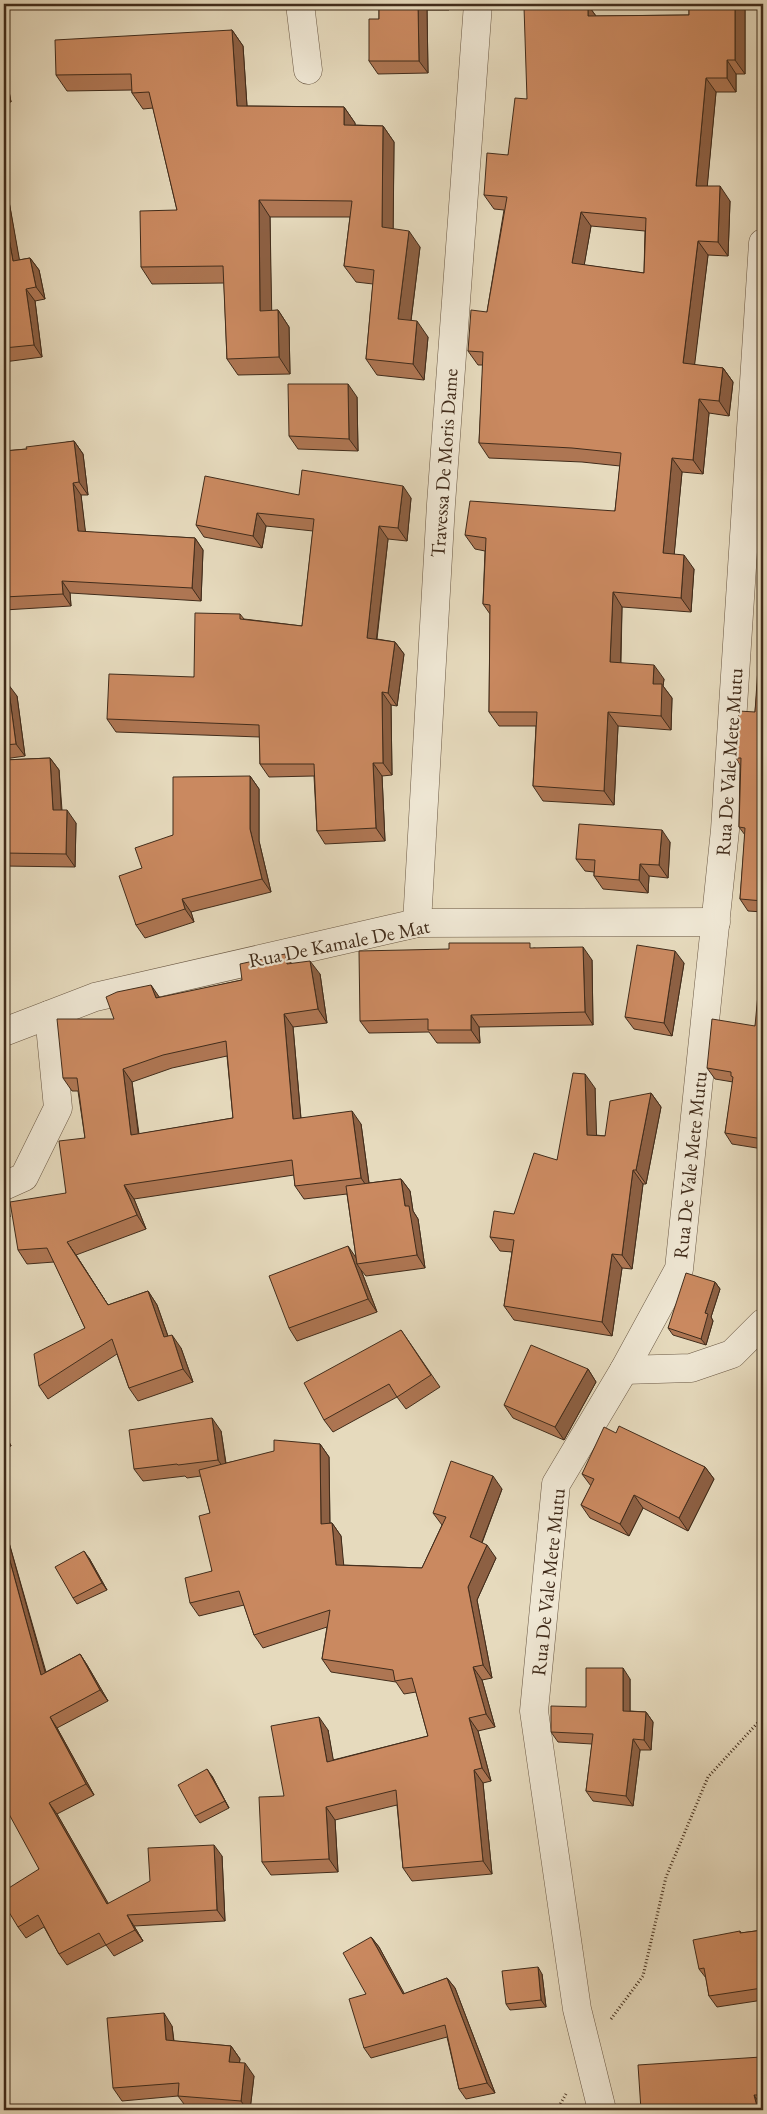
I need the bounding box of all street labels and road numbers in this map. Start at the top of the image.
street label: Travessa De Moris Dame [424,367,464,558]
street label: Rua De Vale Mete Mutu [709,667,749,857]
street label: Rua De Kamale De Mat [246,913,433,973]
street label: Rua De Vale Mete Mutu [667,1069,713,1260]
street label: Rua De Vale Mete Mutu [525,1486,571,1677]

